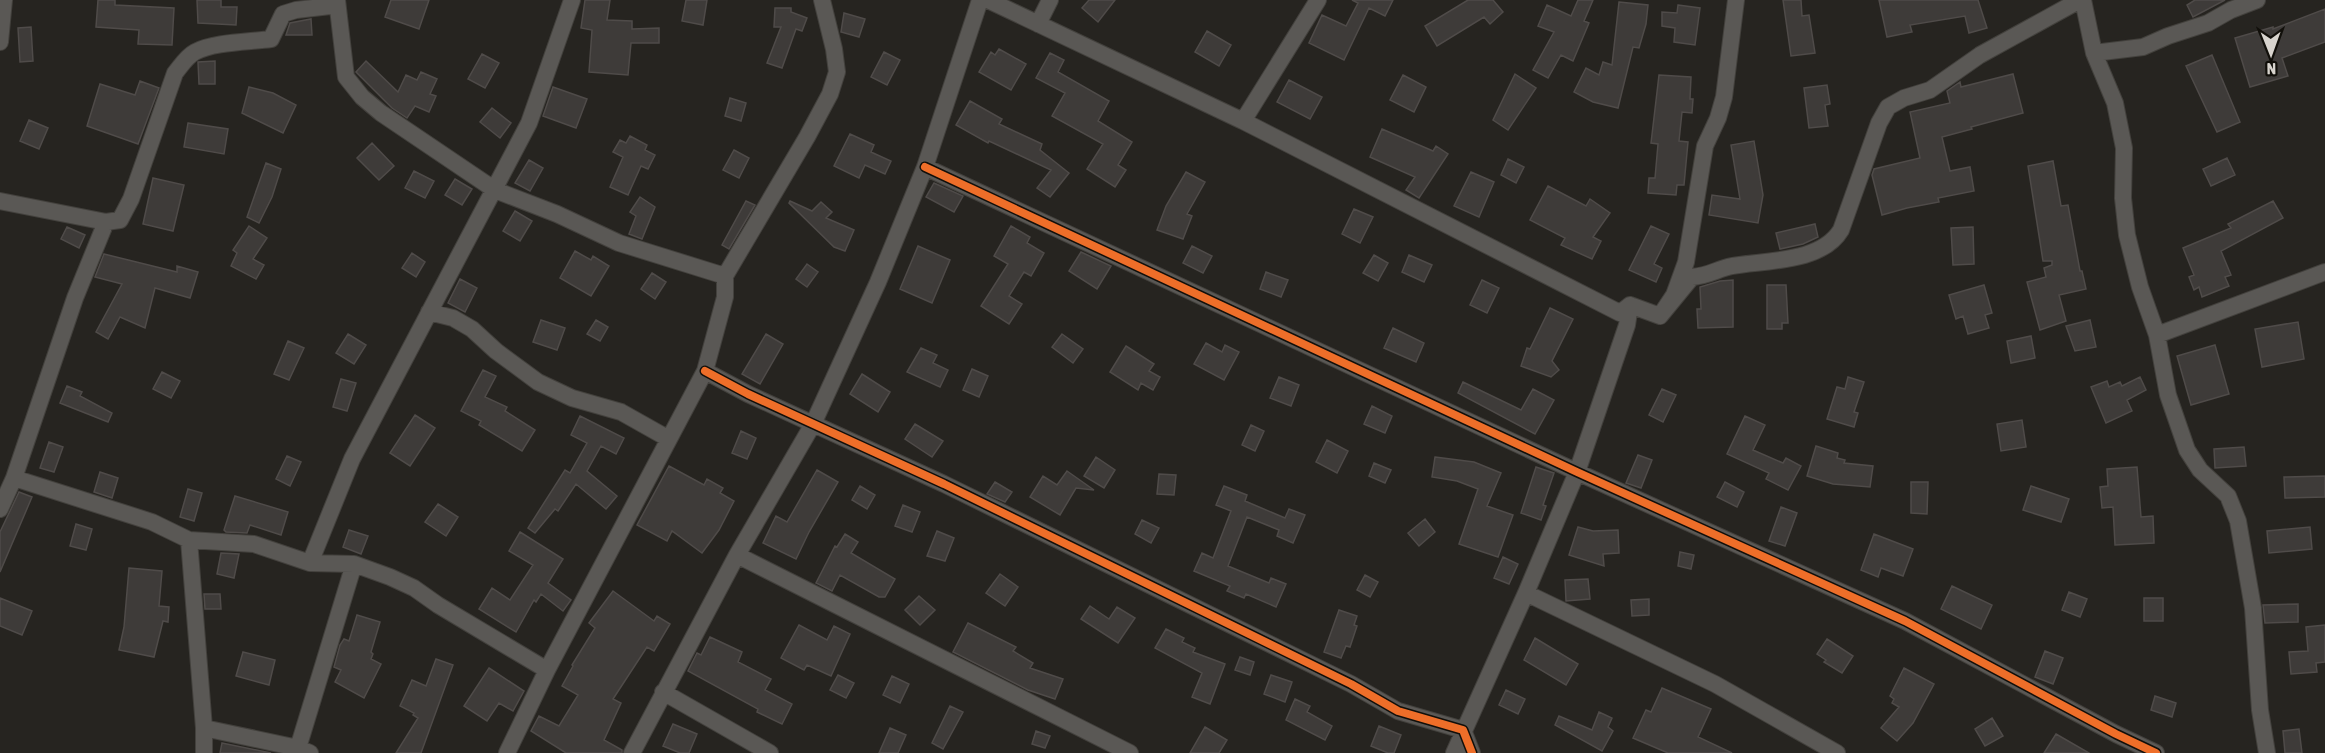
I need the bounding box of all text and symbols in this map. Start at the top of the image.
north arrow [2241,24,2301,84]
text: N [2266,60,2276,78]

